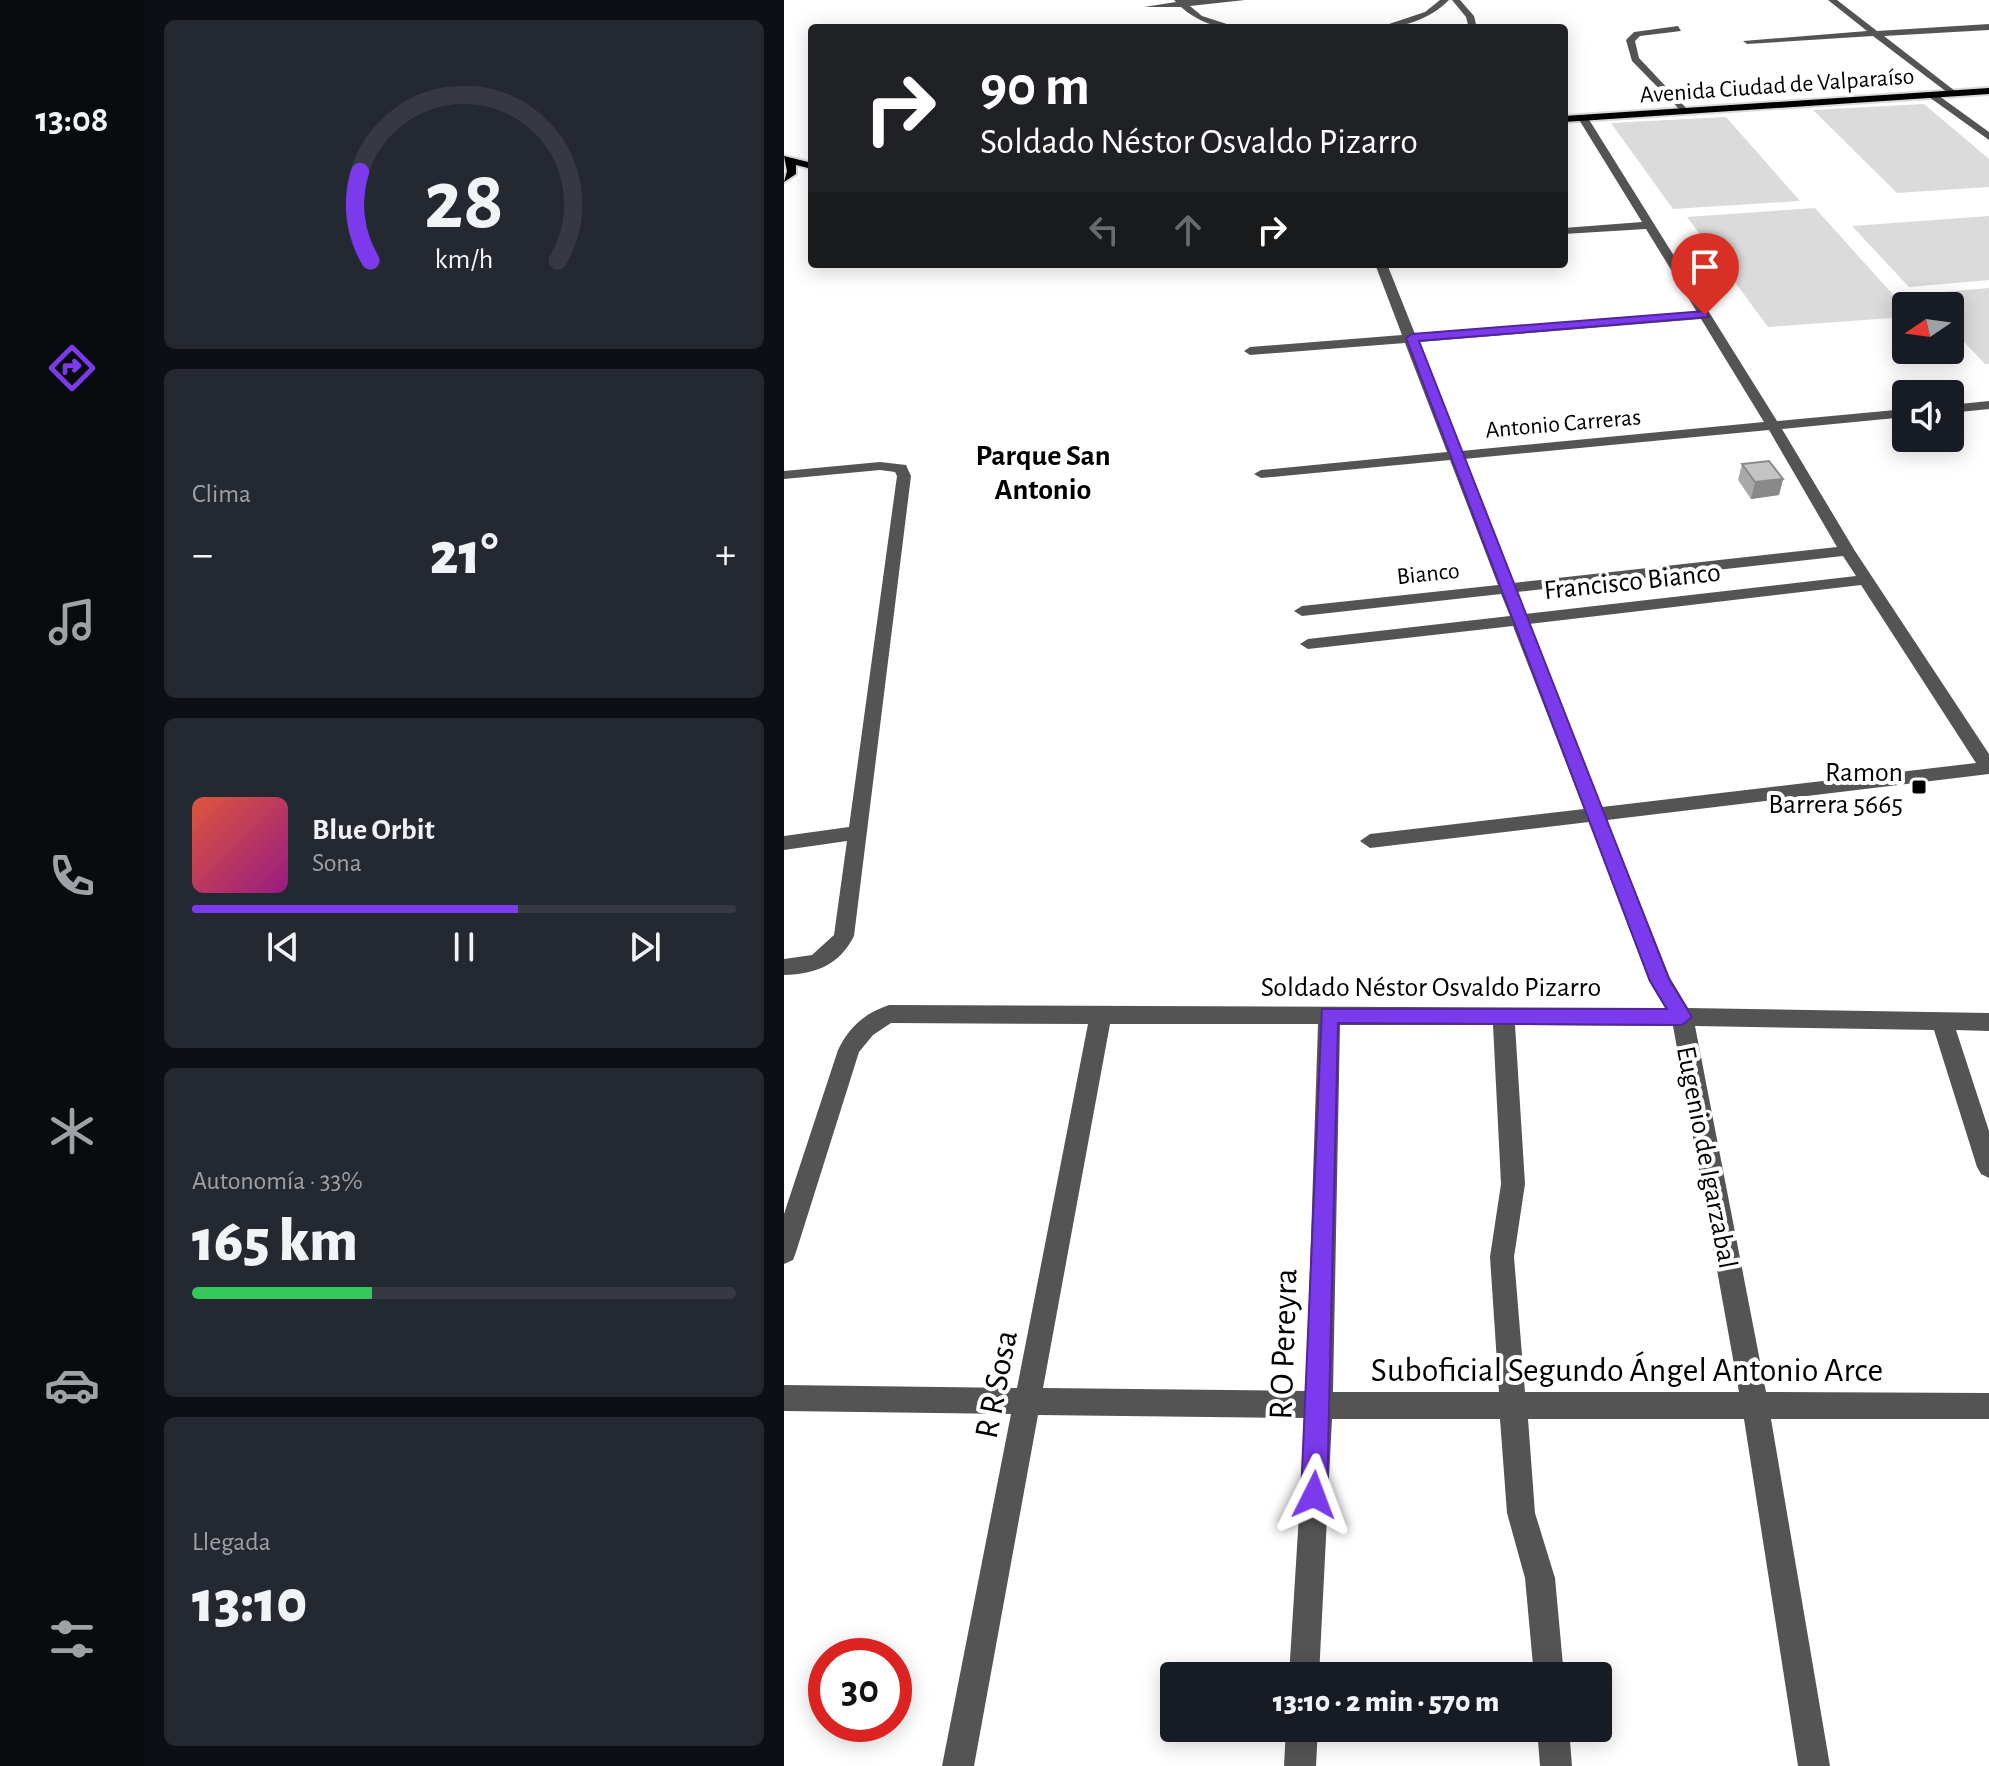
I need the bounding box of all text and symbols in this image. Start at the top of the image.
icon: right [848,56,952,160]
text: 90 m [980,59,1090,115]
street label: Avenida Ciudad de Valparaíso [1639,64,1915,108]
text: 13:08 [35,102,109,138]
text: Soldado Néstor Osvaldo Pizarro [980,124,1418,160]
text: 28 [424,159,504,243]
icon: left [1082,208,1126,252]
icon: ahead [1166,208,1210,252]
icon: right [1250,208,1294,252]
pin [1671,233,1739,315]
text: km/h [435,245,493,274]
icon: arrive [1683,245,1727,289]
north arrow [1892,292,1964,364]
map controls [1892,292,1964,452]
icon: directions [44,340,100,396]
button: sound [1892,380,1964,452]
street label: Antonio Carreras [1484,405,1642,443]
district label: Parque San Antonio [975,441,1111,505]
text: Clima [192,481,251,507]
text: 21° [430,525,498,585]
text: − [192,533,213,577]
text: + [715,533,736,577]
street label: Bianco [1396,559,1461,589]
street label: Francisco Bianco [1542,559,1722,605]
icon: music [44,594,100,650]
place label: Ramon Barrera 5665 [1768,759,1903,819]
marker: Ramon Barrera 5665 [1910,778,1928,796]
text: Blue Orbit [312,815,435,845]
icon: phone [44,848,100,904]
text: Sona [312,850,362,876]
icon: previous [261,925,305,969]
icon: pause [442,925,486,969]
icon: next [623,925,667,969]
street label: Soldado Néstor Osvaldo Pizarro [1261,974,1601,1002]
street label: Eugenio de Igarzabal [1671,1044,1741,1271]
icon: climate [44,1103,100,1159]
text: Autonomía · 33% [192,1168,363,1194]
text: 165 km [192,1212,358,1272]
street label: R O Pereyra [1264,1268,1304,1420]
street label: R R Sosa [970,1327,1024,1441]
street label: Suboficial Segundo Ángel Antonio Arce [1371,1351,1883,1388]
icon: car [44,1357,100,1413]
position arrow [1272,1453,1356,1537]
text: Llegada [192,1529,271,1555]
text: 13:10 [192,1573,307,1633]
icon: filters [44,1611,100,1667]
speed limit sign: 30 [808,1638,912,1742]
text: 13:10 · 2 min · 570 m [1273,1687,1499,1717]

